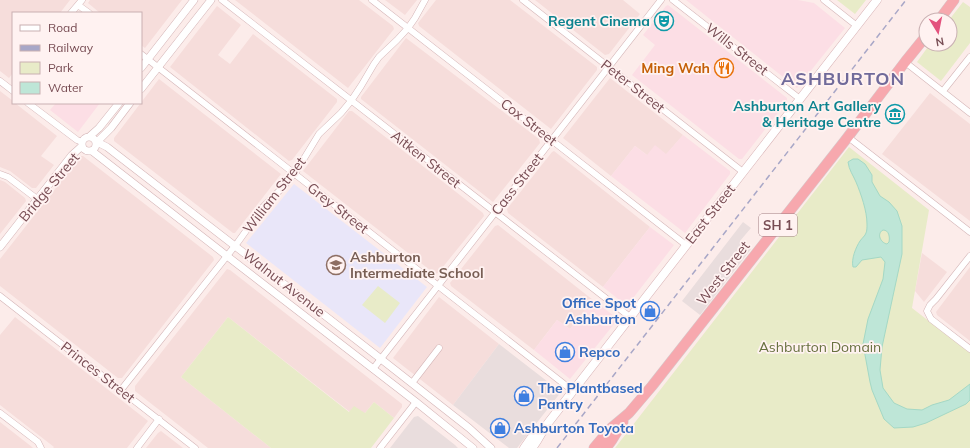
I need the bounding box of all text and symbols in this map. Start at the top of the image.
theatre icon: Regent Cinema [653,10,675,32]
legend [12,12,142,104]
place label: Regent Cinema [548,12,650,30]
north arrow [918,12,958,52]
street label: Wills Street [702,19,772,79]
text: Road [48,20,77,35]
text: N [934,34,945,49]
text: Railway [48,40,94,55]
street label: Peter Street [597,55,669,117]
restaurant icon: Ming Wah [713,57,735,79]
place label: Ming Wah [641,59,710,77]
text: Park [48,60,74,75]
district label: ASHBURTON [781,67,905,90]
text: Water [48,80,84,95]
street label: Cox Street [497,94,561,150]
place label: Ashburton Art Gallery & Heritage Centre [733,97,881,131]
museum icon: Ashburton Art Gallery & Heritage Centre [884,103,906,125]
street label: Aitken Street [387,126,465,192]
street label: Bridge Street [15,149,83,225]
street label: Cass Street [487,149,547,219]
street label: William Street [239,153,309,237]
street label: Grey Street [304,179,372,237]
street label: East Street [681,181,739,247]
road number: SH 1 [759,214,797,236]
street label: West Street [692,237,754,309]
street label: Walnut Avenue [239,245,329,321]
place label: Ashburton Intermediate School [350,248,484,282]
school or university icon: Ashburton Intermediate School [325,254,347,276]
place label: Office Spot Ashburton [562,294,637,328]
shop icon: Office Spot Ashburton [639,300,661,322]
street label: Princes Street [57,337,139,407]
park label: Ashburton Domain [759,338,881,356]
shop icon: Repco [554,341,576,363]
place label: Repco [579,343,620,361]
place label: The Plantbased Pantry [538,379,643,413]
shop icon: The Plantbased Pantry [513,385,535,407]
shop icon: Ashburton Toyota [489,417,511,439]
place label: Ashburton Toyota [514,419,634,437]

